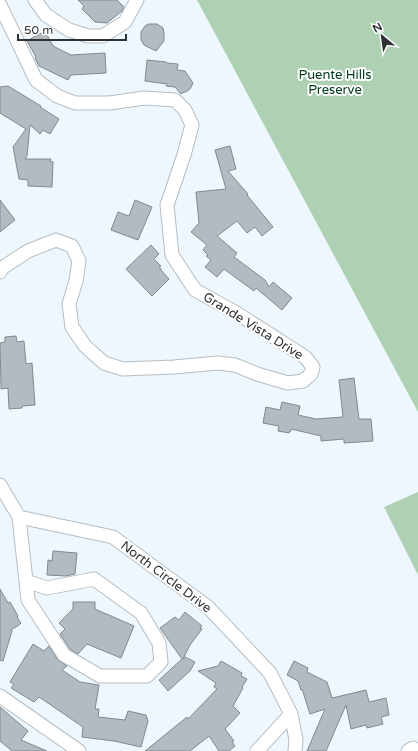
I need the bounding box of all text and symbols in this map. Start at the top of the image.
scale bar [18,16,126,42]
north arrow [362,16,402,56]
text: N [370,20,384,36]
text: 50 m [24,23,53,37]
park label: Puente Hills Preserve [299,67,371,98]
street label: Grande Vista Drive [200,289,306,363]
street label: North Circle Drive [118,538,214,616]

